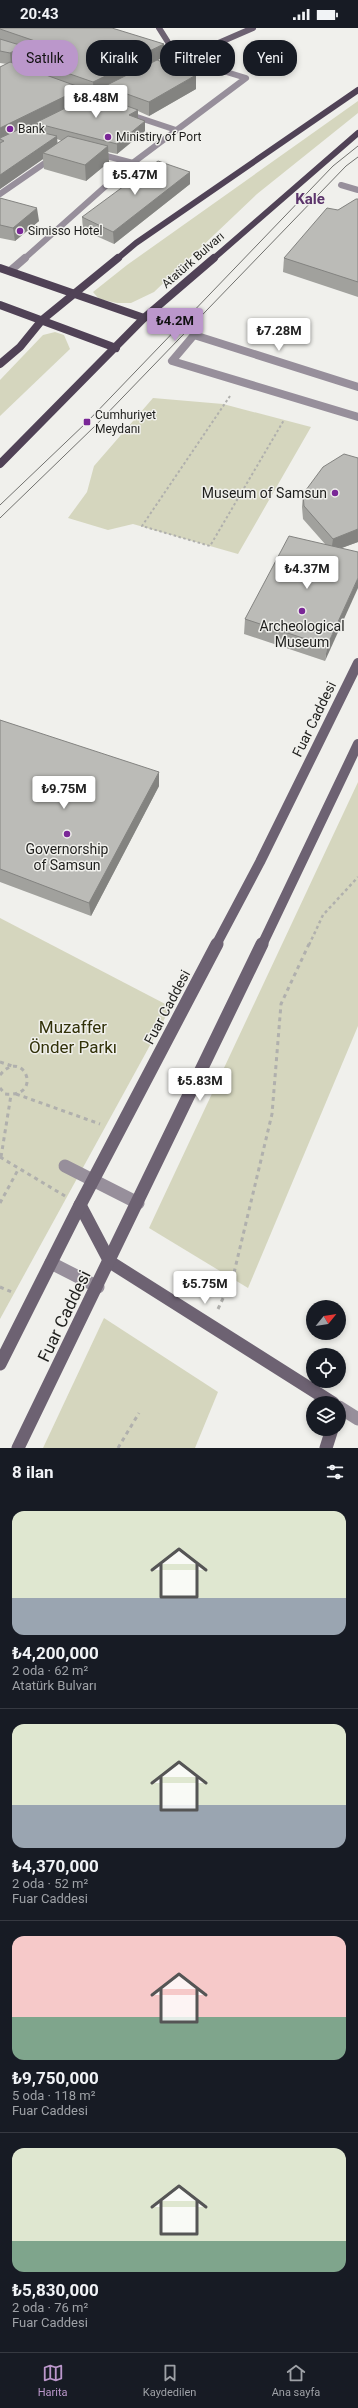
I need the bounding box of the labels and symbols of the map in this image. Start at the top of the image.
pin: ₺8.48M [63,85,129,119]
place label: Bank [18,122,46,136]
marker: Bank [5,124,15,134]
place label: Ministiry of Port [116,130,201,144]
marker: Ministiry of Port [103,132,113,142]
pin: ₺5.47M [102,162,168,196]
district label: Kale [295,190,325,208]
place label: Simisso Hotel [28,224,102,238]
marker: Simisso Hotel [15,226,25,236]
street label: Atatürk Bulvarı [159,229,227,291]
pin: ₺4.2M [147,308,203,342]
pin: ₺7.28M [246,318,312,352]
place label: Cumhuriyet Meydanı [95,408,156,436]
marker: Cumhuriyet Meydanı [82,417,92,427]
place label: Museum of Samsun [202,485,327,501]
marker: Museum of Samsun [330,488,340,498]
pin: ₺4.37M [274,556,340,590]
marker: Archeological Museum [297,606,307,616]
place label: Archeological Museum [259,618,345,650]
street label: Fuar Caddesi [289,679,339,759]
pin: ₺9.75M [31,776,97,810]
marker: Governorship of Samsun [62,829,72,839]
place label: Governorship of Samsun [26,841,109,873]
street label: Fuar Caddesi [141,967,193,1047]
park label: Muzaffer Önder Parkı [29,1017,117,1057]
pin: ₺5.83M [167,1068,233,1102]
street label: Fuar Caddesi [33,1267,95,1365]
pin: ₺5.75M [172,1271,238,1305]
north arrow [306,1300,346,1340]

